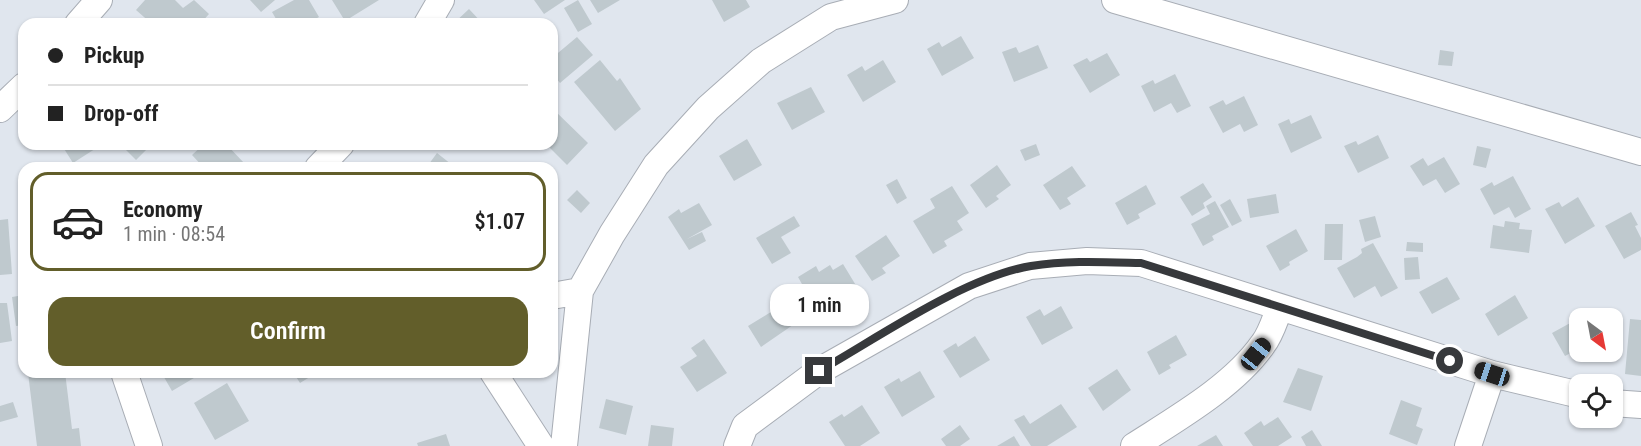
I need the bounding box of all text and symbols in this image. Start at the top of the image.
text: Pickup [84,43,144,68]
text: Drop-off [84,101,158,126]
icon: car [51,195,105,249]
text: Economy [123,197,203,222]
text: $1.07 [474,209,525,234]
text: 1 min · 08:54 [123,222,225,246]
callout: 1 min [770,284,868,326]
text: 1 min [797,293,842,317]
button: Confirm [48,297,528,366]
north arrow [1569,308,1623,362]
map controls [1569,308,1623,428]
car [1238,334,1274,374]
route start [1436,347,1463,374]
route end [805,357,832,384]
car [1472,360,1512,388]
button: locate [1569,374,1623,428]

